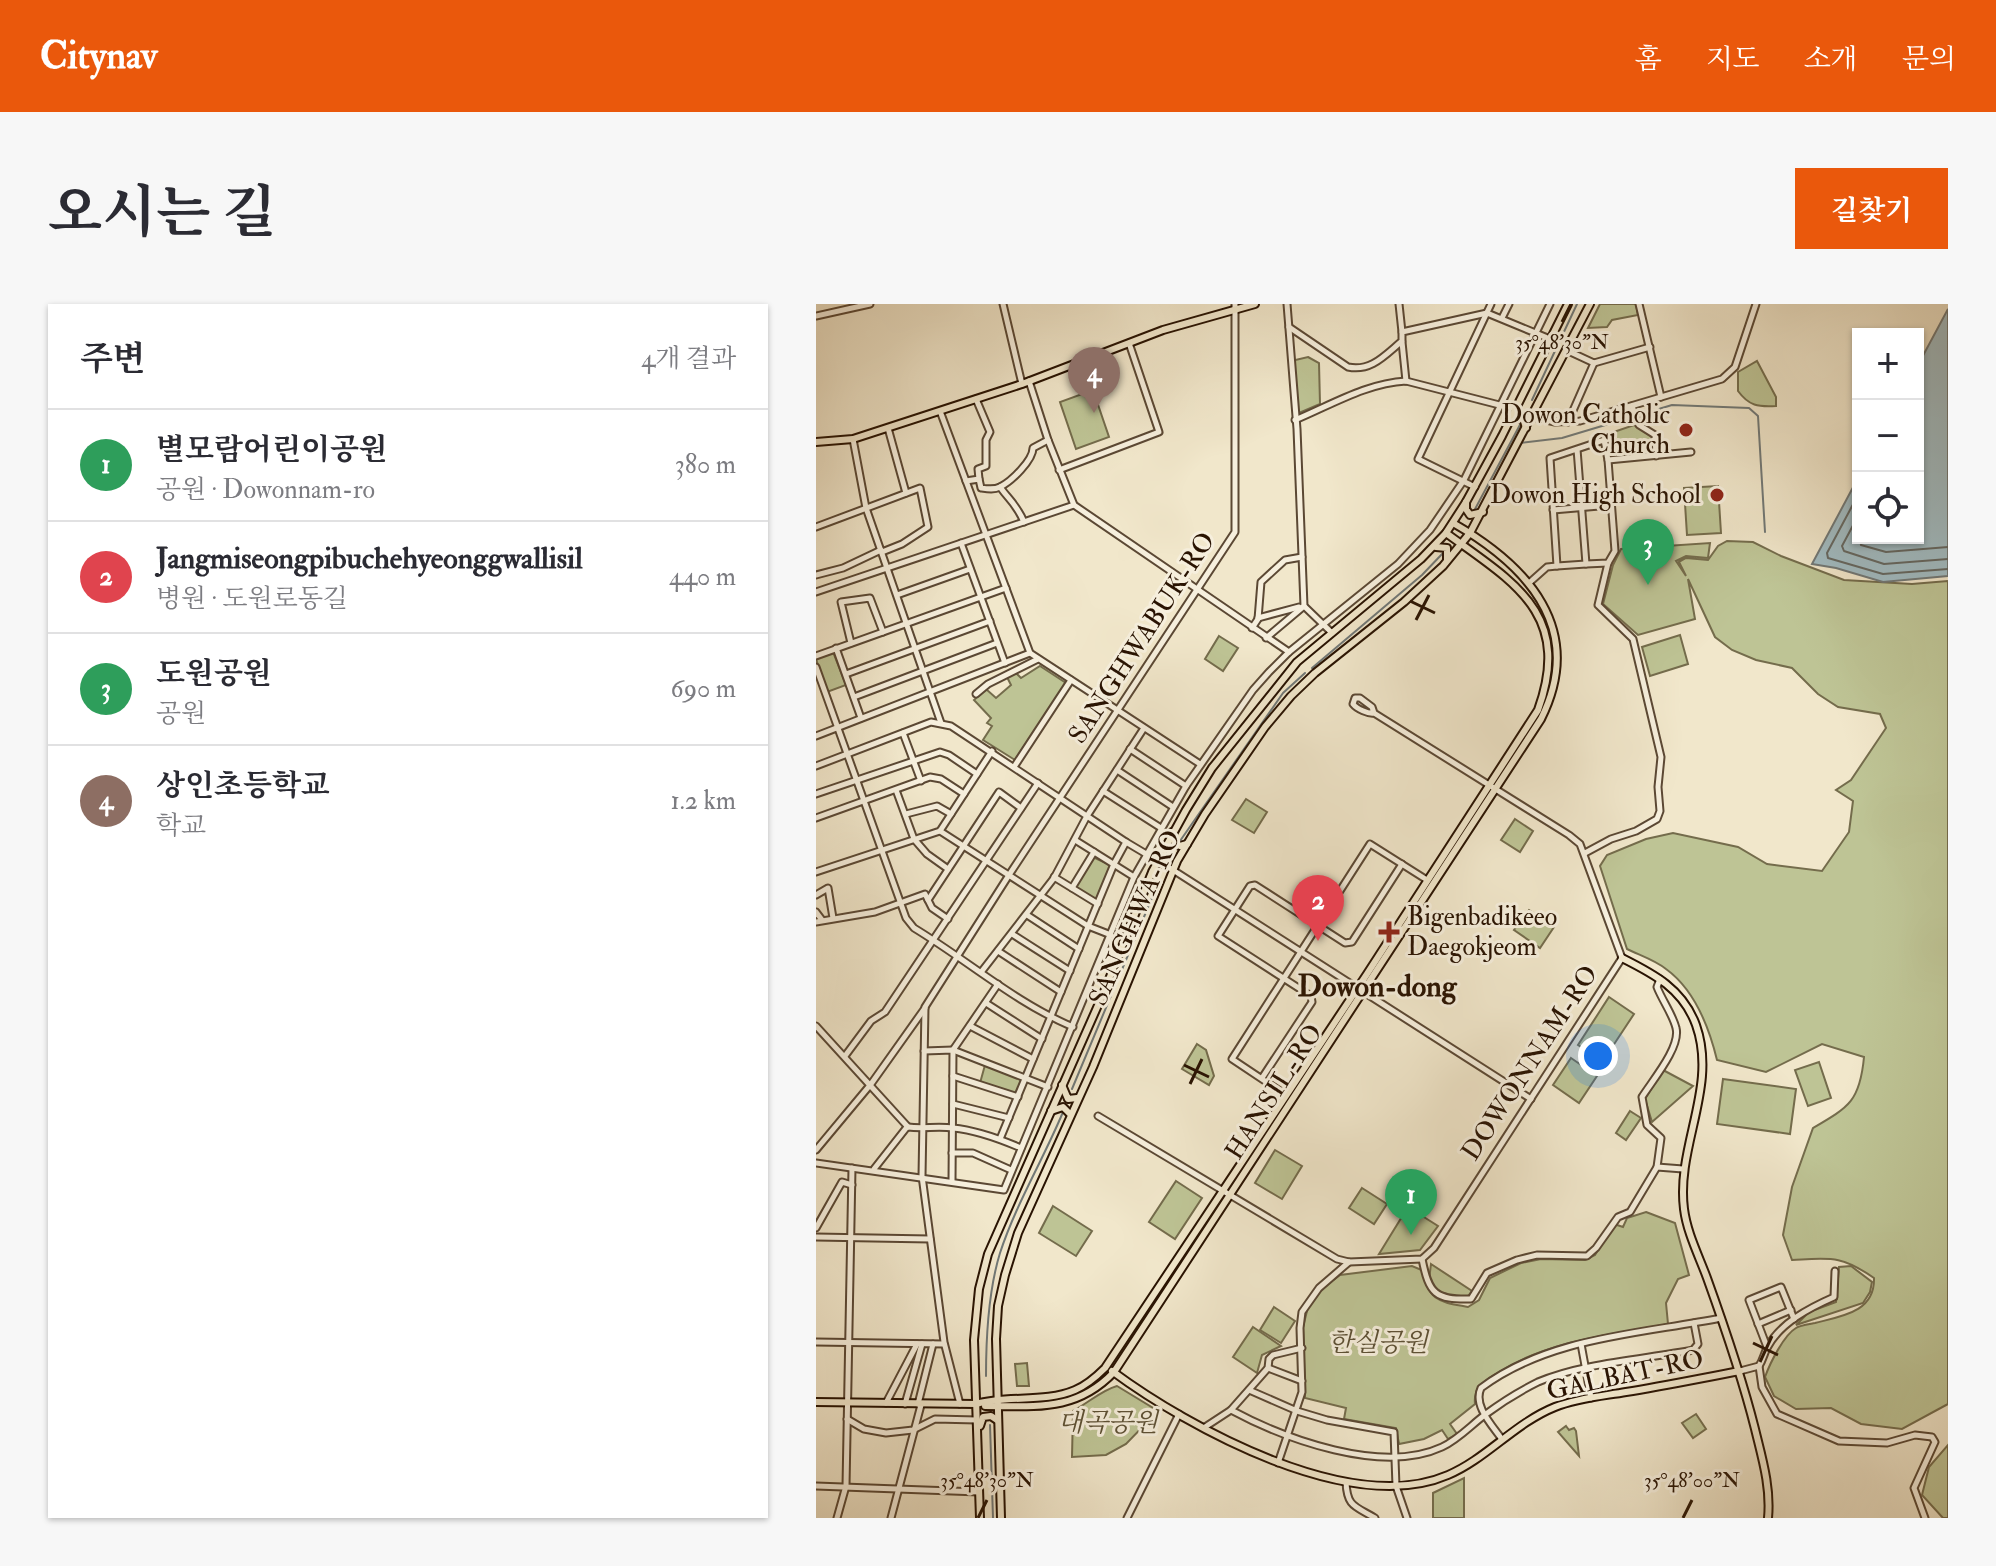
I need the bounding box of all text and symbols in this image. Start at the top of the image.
text: Citynav [40,32,157,80]
text: 홈 [1635,42,1662,77]
text: 지도 [1706,42,1760,77]
text: 소개 [1804,42,1858,77]
text: 문의 [1902,42,1956,77]
button: 길찾기 [1795,168,1948,249]
text: 오시는 길 [48,178,276,249]
map controls [1852,328,1924,544]
button: + [1852,328,1924,400]
text: 35°48'30"N [1515,330,1609,355]
text: 주변 [80,338,146,381]
text: 4개 결과 [641,343,736,375]
pin: 4 [1068,347,1120,413]
place label: Dowon Catholic Church [1501,399,1670,461]
button: − [1852,400,1924,472]
marker: Dowon Catholic Church [1677,421,1695,439]
text: 별모람어린이공원 [156,431,388,468]
text: 1 [101,449,111,481]
text: 380 m [675,449,736,481]
button: locate [1852,472,1924,544]
text: 공원 · Dowonnam-ro [156,474,375,506]
place label: Dowon High School [1490,479,1701,511]
marker: Dowon High School [1708,486,1726,504]
pin: 3 [1622,519,1674,585]
street label: SANGHWABUK-RO [1062,526,1222,750]
text: Jangmiseongpibuchehyeonggwallisil [156,540,583,577]
text: 2 [99,561,113,593]
text: 440 m [669,561,736,593]
text: 병원 · 도원로동길 [156,583,348,615]
text: 도원공원 [156,655,272,692]
text: 3 [101,673,111,705]
text: 690 m [671,673,736,705]
text: 공원 [156,698,206,730]
text: 상인초등학교 [156,767,330,804]
text: 4 [99,785,113,817]
text: 1.2 km [670,785,736,817]
text: 학교 [156,810,206,842]
street label: SANGHWA-RO [1082,825,1188,1011]
pin: 2 [1292,875,1344,941]
place label: Bigenbadikeeo Daegokjeom [1407,901,1557,963]
marker: Bigenbadikeeo Daegokjeom [1378,921,1400,943]
street label: DOWONNAM-RO [1455,959,1605,1167]
district label: Dowon-dong [1297,968,1458,1005]
street label: HANSIL-RO [1218,1018,1330,1166]
your location [1578,1036,1618,1076]
pin: 1 [1385,1169,1437,1235]
park label: 한실공원 [1328,1327,1430,1359]
street label: GALBAT-RO [1544,1343,1706,1407]
park label: 대곡공원 [1058,1407,1160,1439]
text: 35°48'30"N [940,1468,1034,1493]
text: 35°48'00"N [1644,1468,1740,1493]

